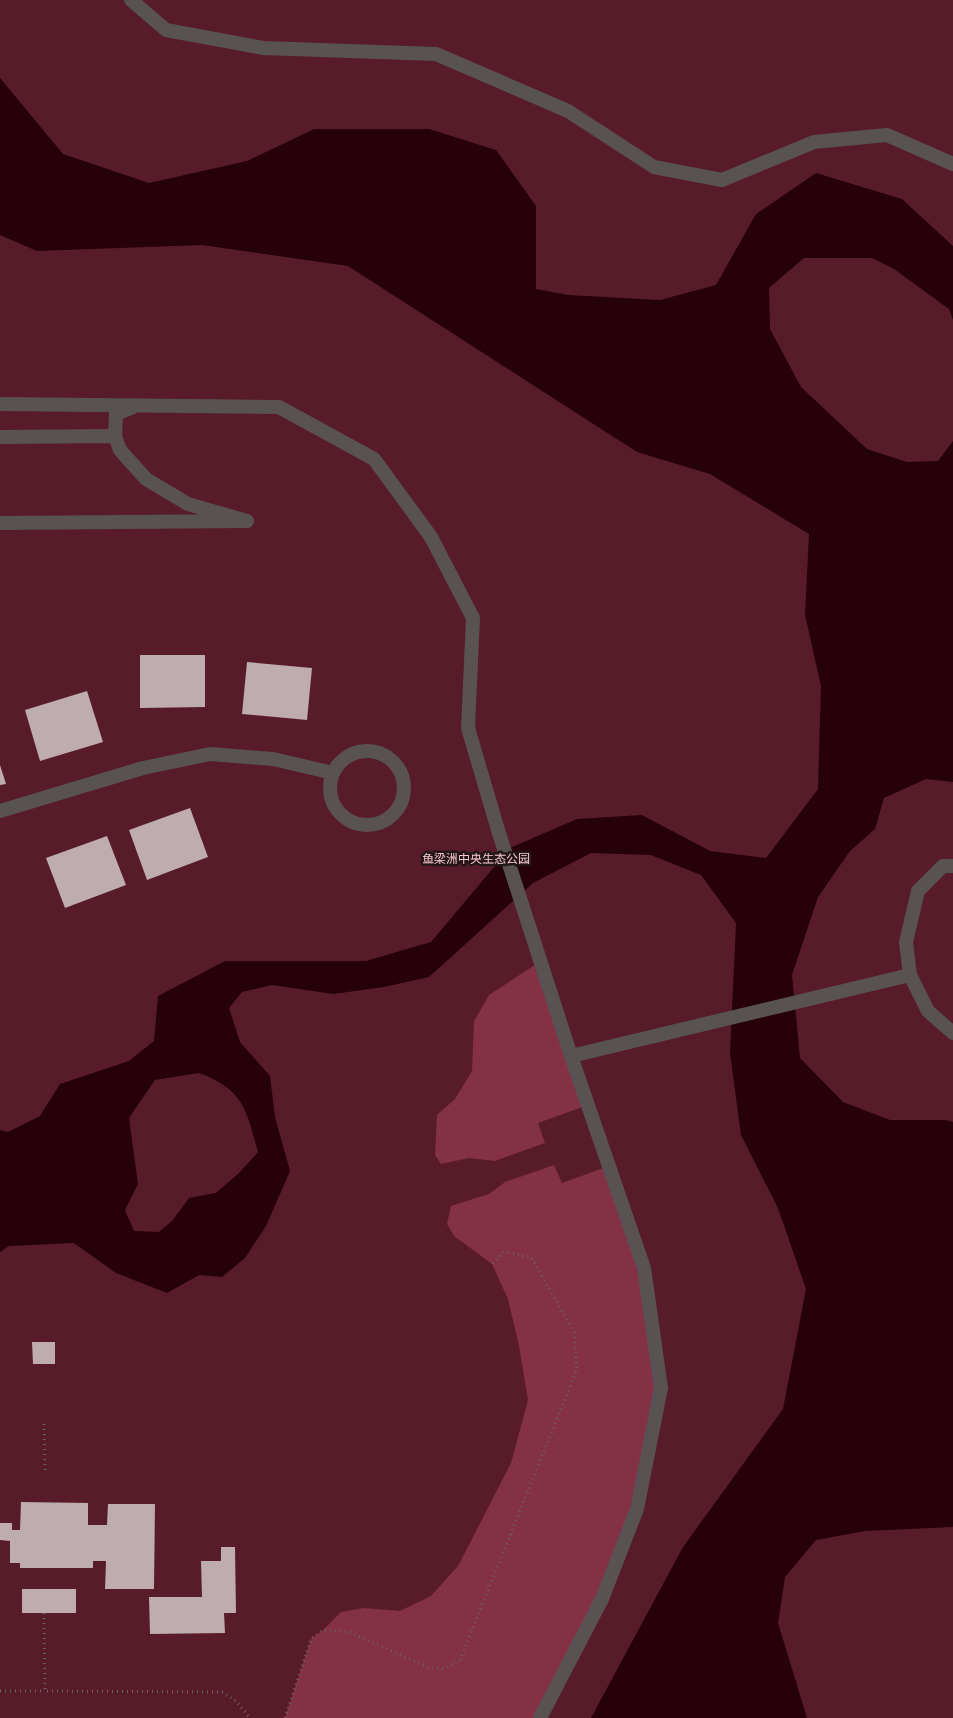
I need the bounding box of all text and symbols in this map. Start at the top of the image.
park label: 鱼梁洲中央生态公园 [422,851,530,866]

